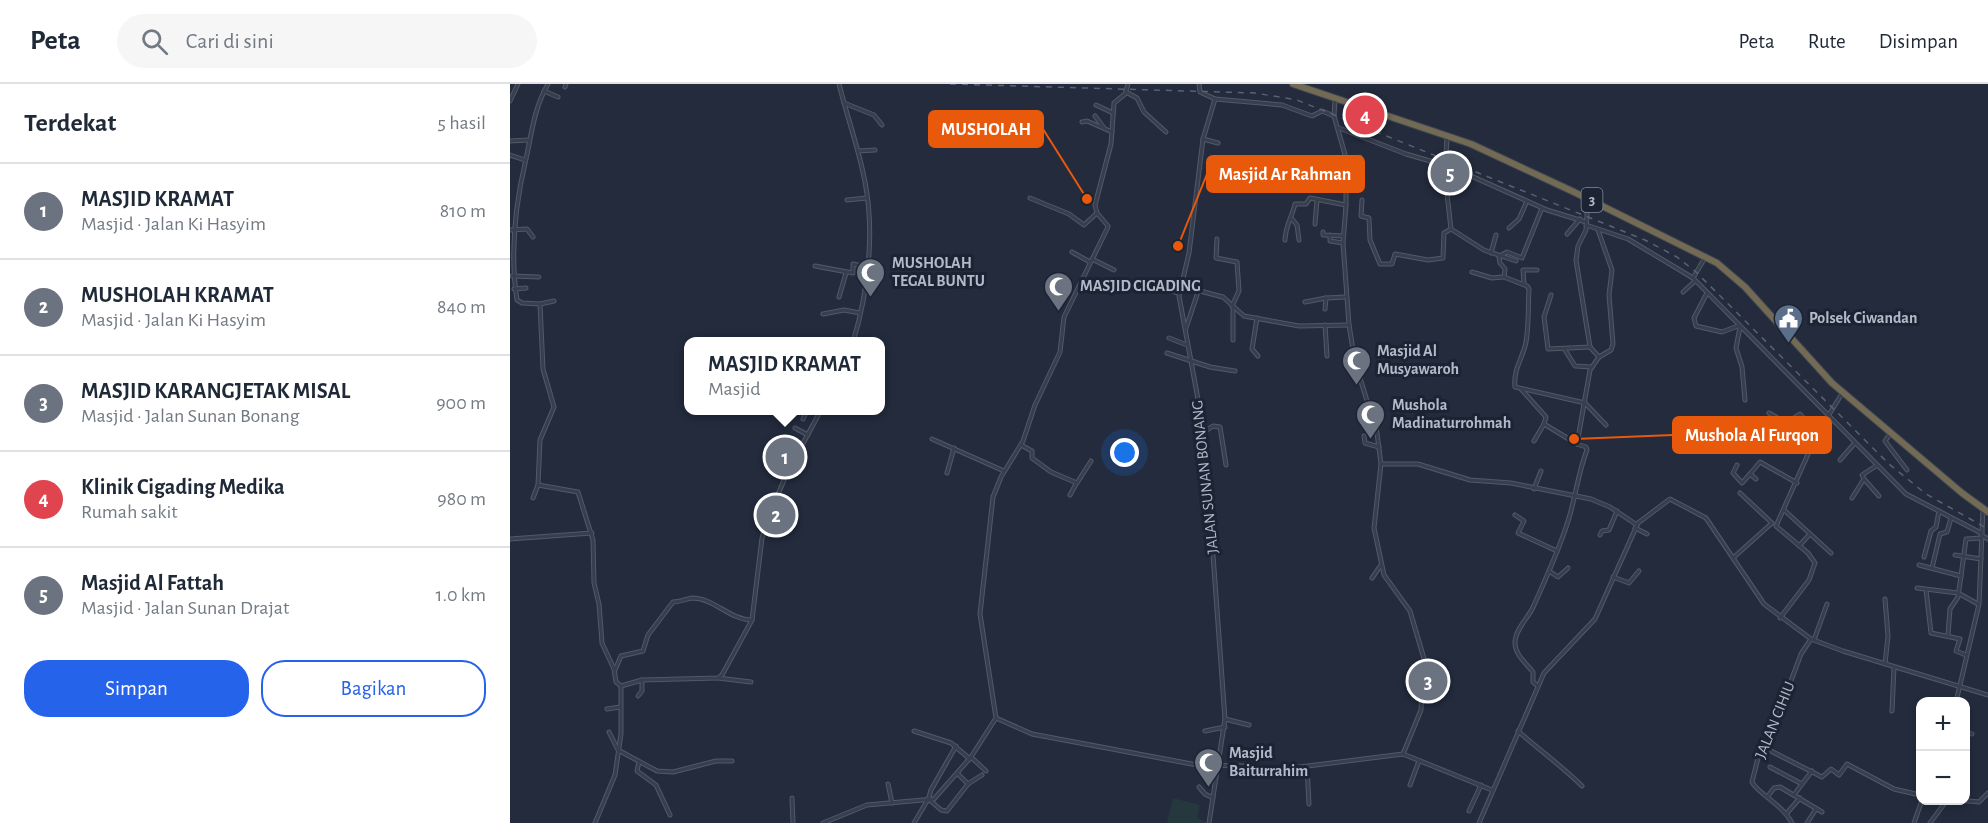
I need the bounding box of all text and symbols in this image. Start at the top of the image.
search box [117,14,537,68]
icon: search [138,25,171,58]
text: Peta [30,27,81,55]
text: Cari di sini [186,30,274,52]
text: Peta [1739,31,1775,52]
text: Rute [1808,31,1846,52]
text: Disimpan [1879,31,1958,52]
pin: 4 [1346,93,1384,138]
text: Terdekat [24,110,116,136]
callout: MUSHOLAH [929,111,1043,147]
text: 5 hasil [438,113,486,133]
text: MUSHOLAH [941,121,1031,139]
pin: 5 [1430,150,1470,196]
callout: Masjid Ar Rahman [1207,156,1364,192]
text: Masjid Ar Rahman [1219,166,1351,184]
text: MASJID KRAMAT [81,188,234,210]
road number: 3 [1582,188,1602,212]
text: 1 [40,201,47,221]
text: 810 m [440,201,486,221]
text: Masjid · Jalan Ki Hasyim [81,214,266,234]
place label: MUSHOLAH TEGAL BUNTU [892,255,985,289]
mosque icon: MUSHOLAH TEGAL BUNTU [855,256,887,298]
mosque icon: MASJID CIGADING [1043,270,1075,312]
place label: MASJID CIGADING [1080,278,1201,294]
text: MUSHOLAH KRAMAT [81,284,274,306]
text: 2 [39,297,48,317]
text: 840 m [437,297,486,317]
public building icon: Polsek Ciwandan [1772,302,1804,344]
text: Masjid · Jalan Ki Hasyim [81,310,266,330]
place label: Polsek Ciwandan [1809,310,1917,326]
popup [684,337,885,415]
place label: Masjid Al Musyawaroh [1377,343,1459,378]
mosque icon: Masjid Al Musyawaroh [1340,344,1372,386]
text: MASJID KRAMAT [708,353,861,375]
text: Masjid [708,379,761,399]
text: MASJID KARANGJETAK MISAL [81,380,350,402]
text: 3 [39,393,48,413]
text: 900 m [436,393,486,413]
place label: Mushola Madinaturrohmah [1392,397,1511,431]
mosque icon: Mushola Madinaturrohmah [1355,398,1387,440]
street label: JALAN SUNAN BONANG [1189,399,1221,555]
text: Masjid · Jalan Sunan Bonang [81,406,300,426]
callout: Mushola Al Furqon [1673,417,1831,453]
text: Mushola Al Furqon [1685,427,1819,445]
pin: 1 [766,434,804,479]
your location [1110,438,1139,467]
text: Klinik Cigading Medika [81,476,285,498]
text: 4 [38,489,49,509]
text: 980 m [437,489,486,509]
pin: 2 [756,492,796,538]
text: Rumah sakit [81,502,178,522]
text: Masjid Al Fattah [81,572,224,594]
text: 5 [39,585,48,605]
text: 1.0 km [436,585,486,605]
text: Masjid · Jalan Sunan Drajat [81,598,289,618]
pin: 3 [1408,658,1448,704]
button: Simpan [24,660,249,717]
button: Bagikan [261,660,486,717]
street label: JALAN CIHIU [1752,679,1798,761]
map controls [1916,697,1970,805]
button: + [1916,697,1970,751]
place label: Masjid Baiturrahim [1229,745,1308,779]
mosque icon: Masjid Baiturrahim [1192,746,1224,788]
button: − [1916,751,1970,805]

